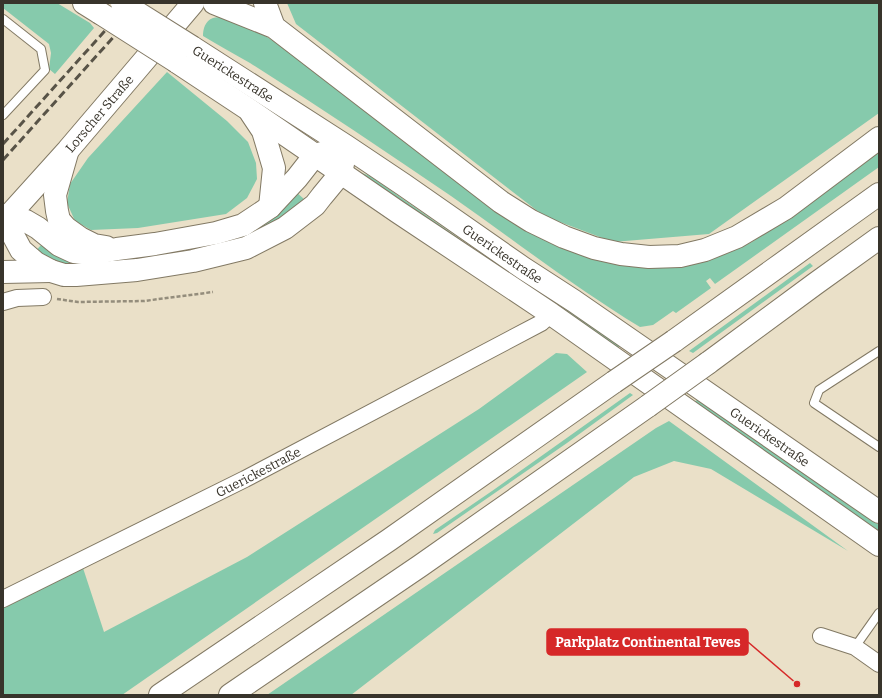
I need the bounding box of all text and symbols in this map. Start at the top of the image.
street label: Guerickestraße [190,42,276,105]
street label: Lorscher Straße [62,72,137,155]
street label: Guerickestraße [460,221,545,286]
street label: Guerickestraße [727,404,812,470]
street label: Guerickestraße [213,444,303,500]
callout: Parkplatz Continental Teves [547,629,748,655]
text: Parkplatz Continental Teves [555,634,741,651]

